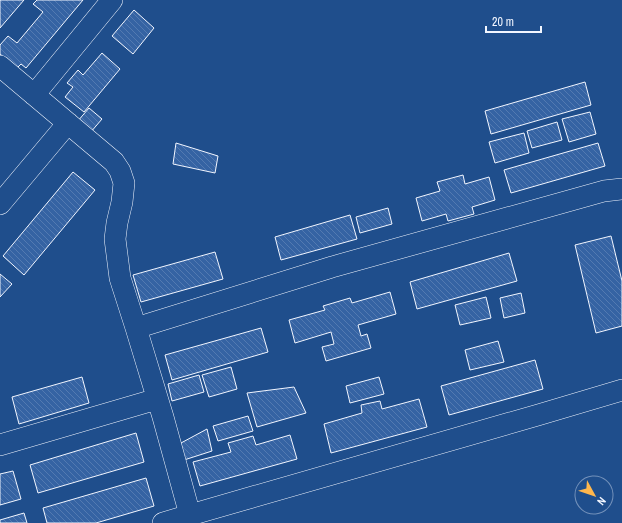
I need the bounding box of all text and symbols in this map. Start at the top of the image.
scale bar [486,8,541,34]
text: 20 m [492,14,514,30]
north arrow [574,475,614,515]
text: N [594,494,609,508]

